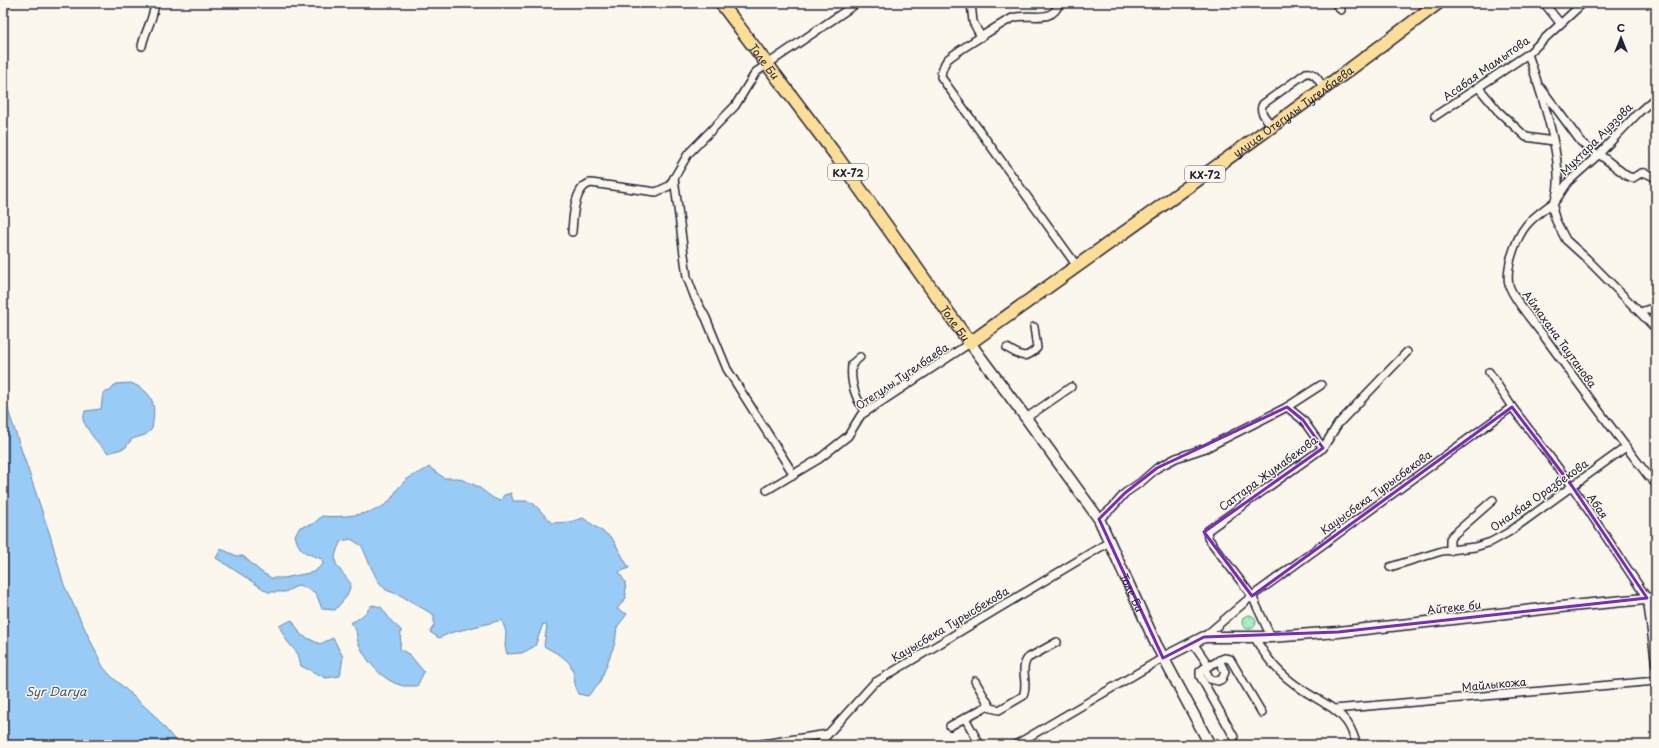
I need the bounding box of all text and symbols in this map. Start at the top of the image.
north arrow [1601,18,1641,58]
text: С [1617,19,1625,36]
street label: Асабая Мамытова [1439,32,1533,104]
street label: Толе Би [746,40,784,83]
street label: улица Отегулы Тугелбаева [1229,61,1357,161]
street label: Мухтара Ауэзова [1556,99,1636,179]
road number: КХ-72 [828,164,868,180]
road number: КХ-72 [1185,166,1225,182]
street label: Аймахана Таутанова [1519,287,1601,391]
street label: Толе Би [937,302,975,345]
street label: Отегулы Тугелбаева [852,338,952,414]
street label: Саттара Жумабекова [1215,431,1321,515]
street label: Кауысбека Турысбекова [1317,446,1435,538]
street label: Оналбая Оразбекова [1487,455,1592,535]
street label: Абая [1583,490,1613,522]
street label: Толе Би [1116,570,1149,615]
street label: Кауысбека Турысбекова [888,582,1012,666]
street label: Айтеке би [1426,596,1482,618]
street label: Майлыкожа [1461,673,1527,695]
water label: Syr Darya [25,682,87,700]

